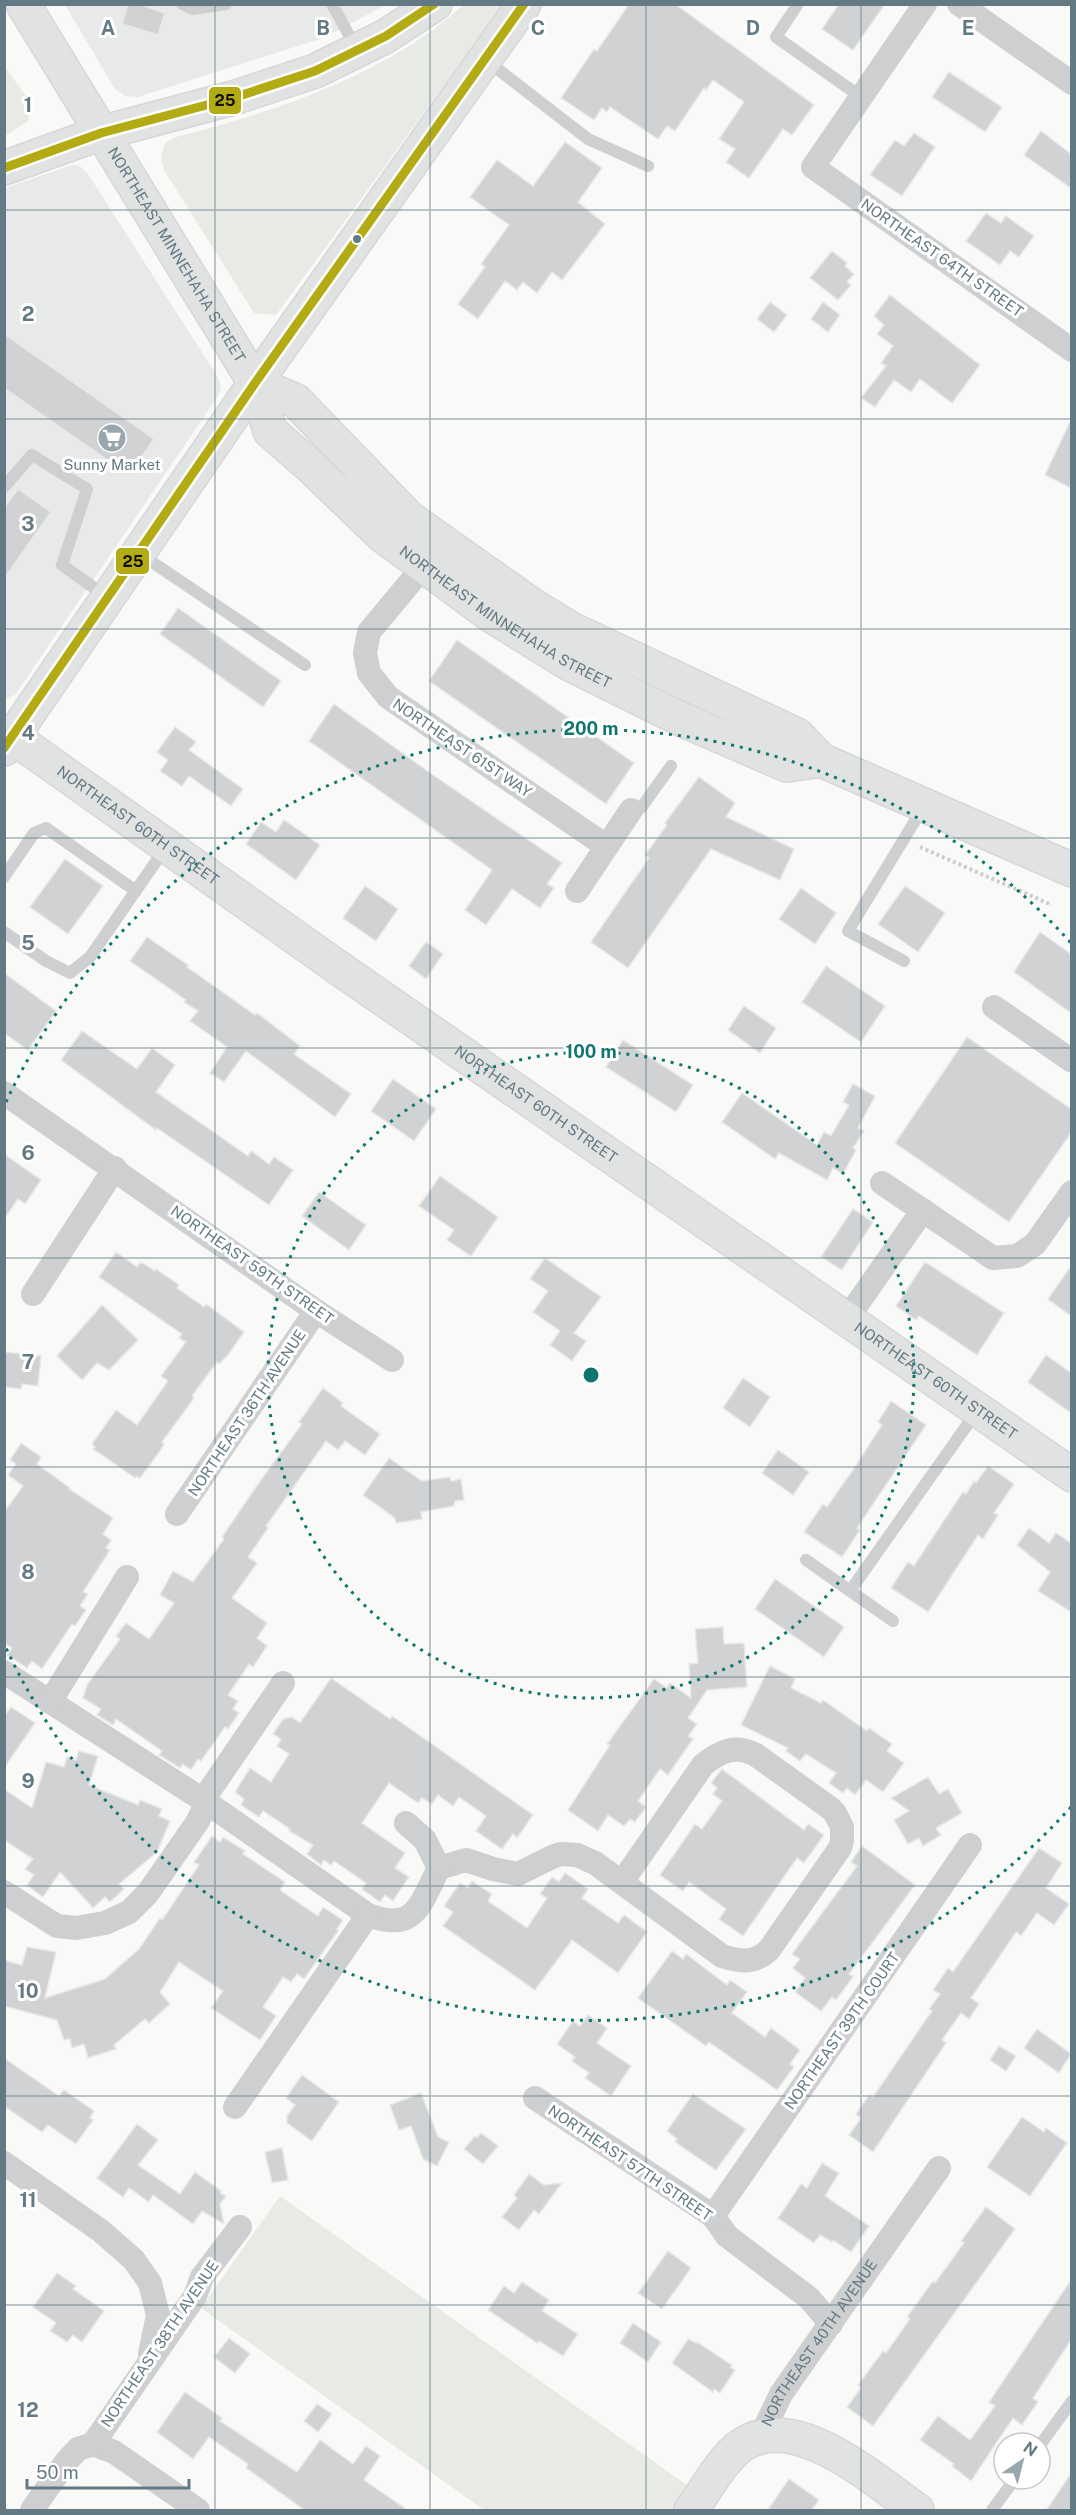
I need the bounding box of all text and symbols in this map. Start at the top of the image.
text: A [101,16,115,40]
text: B [316,16,330,40]
text: C [531,16,545,40]
text: D [746,16,760,40]
text: E [962,16,974,40]
line badge: 25 [208,86,242,115]
text: 25 [215,91,236,110]
text: 1 [24,93,32,117]
street label: NORTHEAST MINNEHAHA STREET [105,144,249,365]
street label: NORTHEAST 64TH STREET [858,195,1027,320]
unlabelled marker [351,233,363,245]
text: 2 [22,302,34,326]
supermarket icon: Sunny Market [96,422,128,454]
place label: Sunny Market [64,456,161,473]
text: 3 [21,512,35,536]
street label: NORTHEAST MINNEHAHA STREET [396,542,614,691]
line badge: 25 [115,547,150,575]
text: 25 [123,552,144,571]
street label: NORTHEAST 61ST WAY [390,695,535,800]
text: 200 m [564,718,618,739]
text: 4 [21,721,35,745]
street label: NORTHEAST 60TH STREET [54,762,222,888]
text: 5 [21,931,35,955]
text: 100 m [565,1041,617,1062]
street label: NORTHEAST 60TH STREET [451,1042,621,1166]
text: 6 [21,1141,35,1165]
street label: NORTHEAST 59TH STREET [168,1202,337,1327]
street label: NORTHEAST 60TH STREET [851,1318,1021,1443]
street label: NORTHEAST 36TH AVENUE [184,1326,309,1499]
text: 7 [22,1350,34,1374]
centre of rings [581,1365,601,1385]
text: 8 [21,1560,35,1584]
text: 9 [21,1769,35,1793]
street label: NORTHEAST 39TH COURT [781,1949,903,2113]
text: 10 [17,1979,39,2003]
street label: NORTHEAST 57TH STREET [545,2101,716,2224]
text: 11 [19,2188,37,2212]
street label: NORTHEAST 40TH AVENUE [758,2256,880,2429]
street label: NORTHEAST 38TH AVENUE [97,2257,222,2430]
text: 12 [17,2398,39,2422]
north arrow [992,2431,1052,2491]
text: N [1020,2438,1041,2460]
scale bar [27,2452,189,2490]
text: 50 m [36,2462,79,2483]

